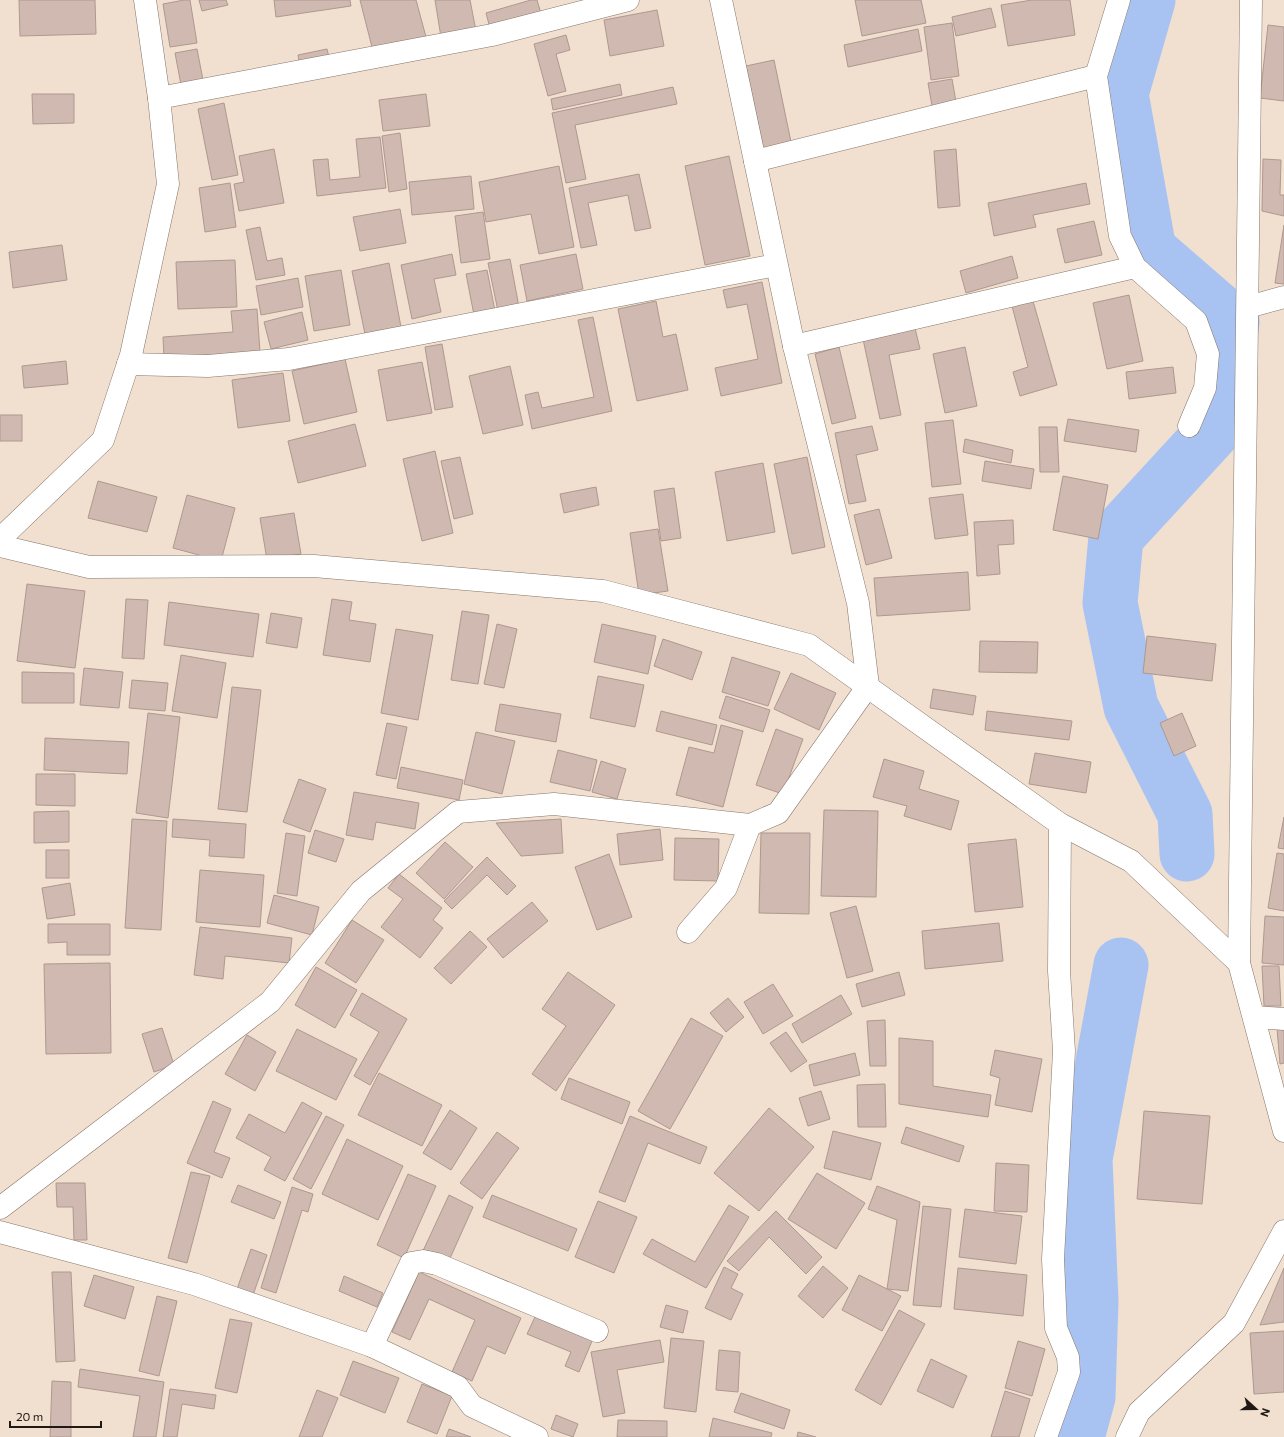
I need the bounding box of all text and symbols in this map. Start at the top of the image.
north arrow [1236,1389,1276,1429]
scale bar [10,1403,101,1429]
text: N [1258,1407,1273,1419]
text: 20 m [16,1409,43,1423]

